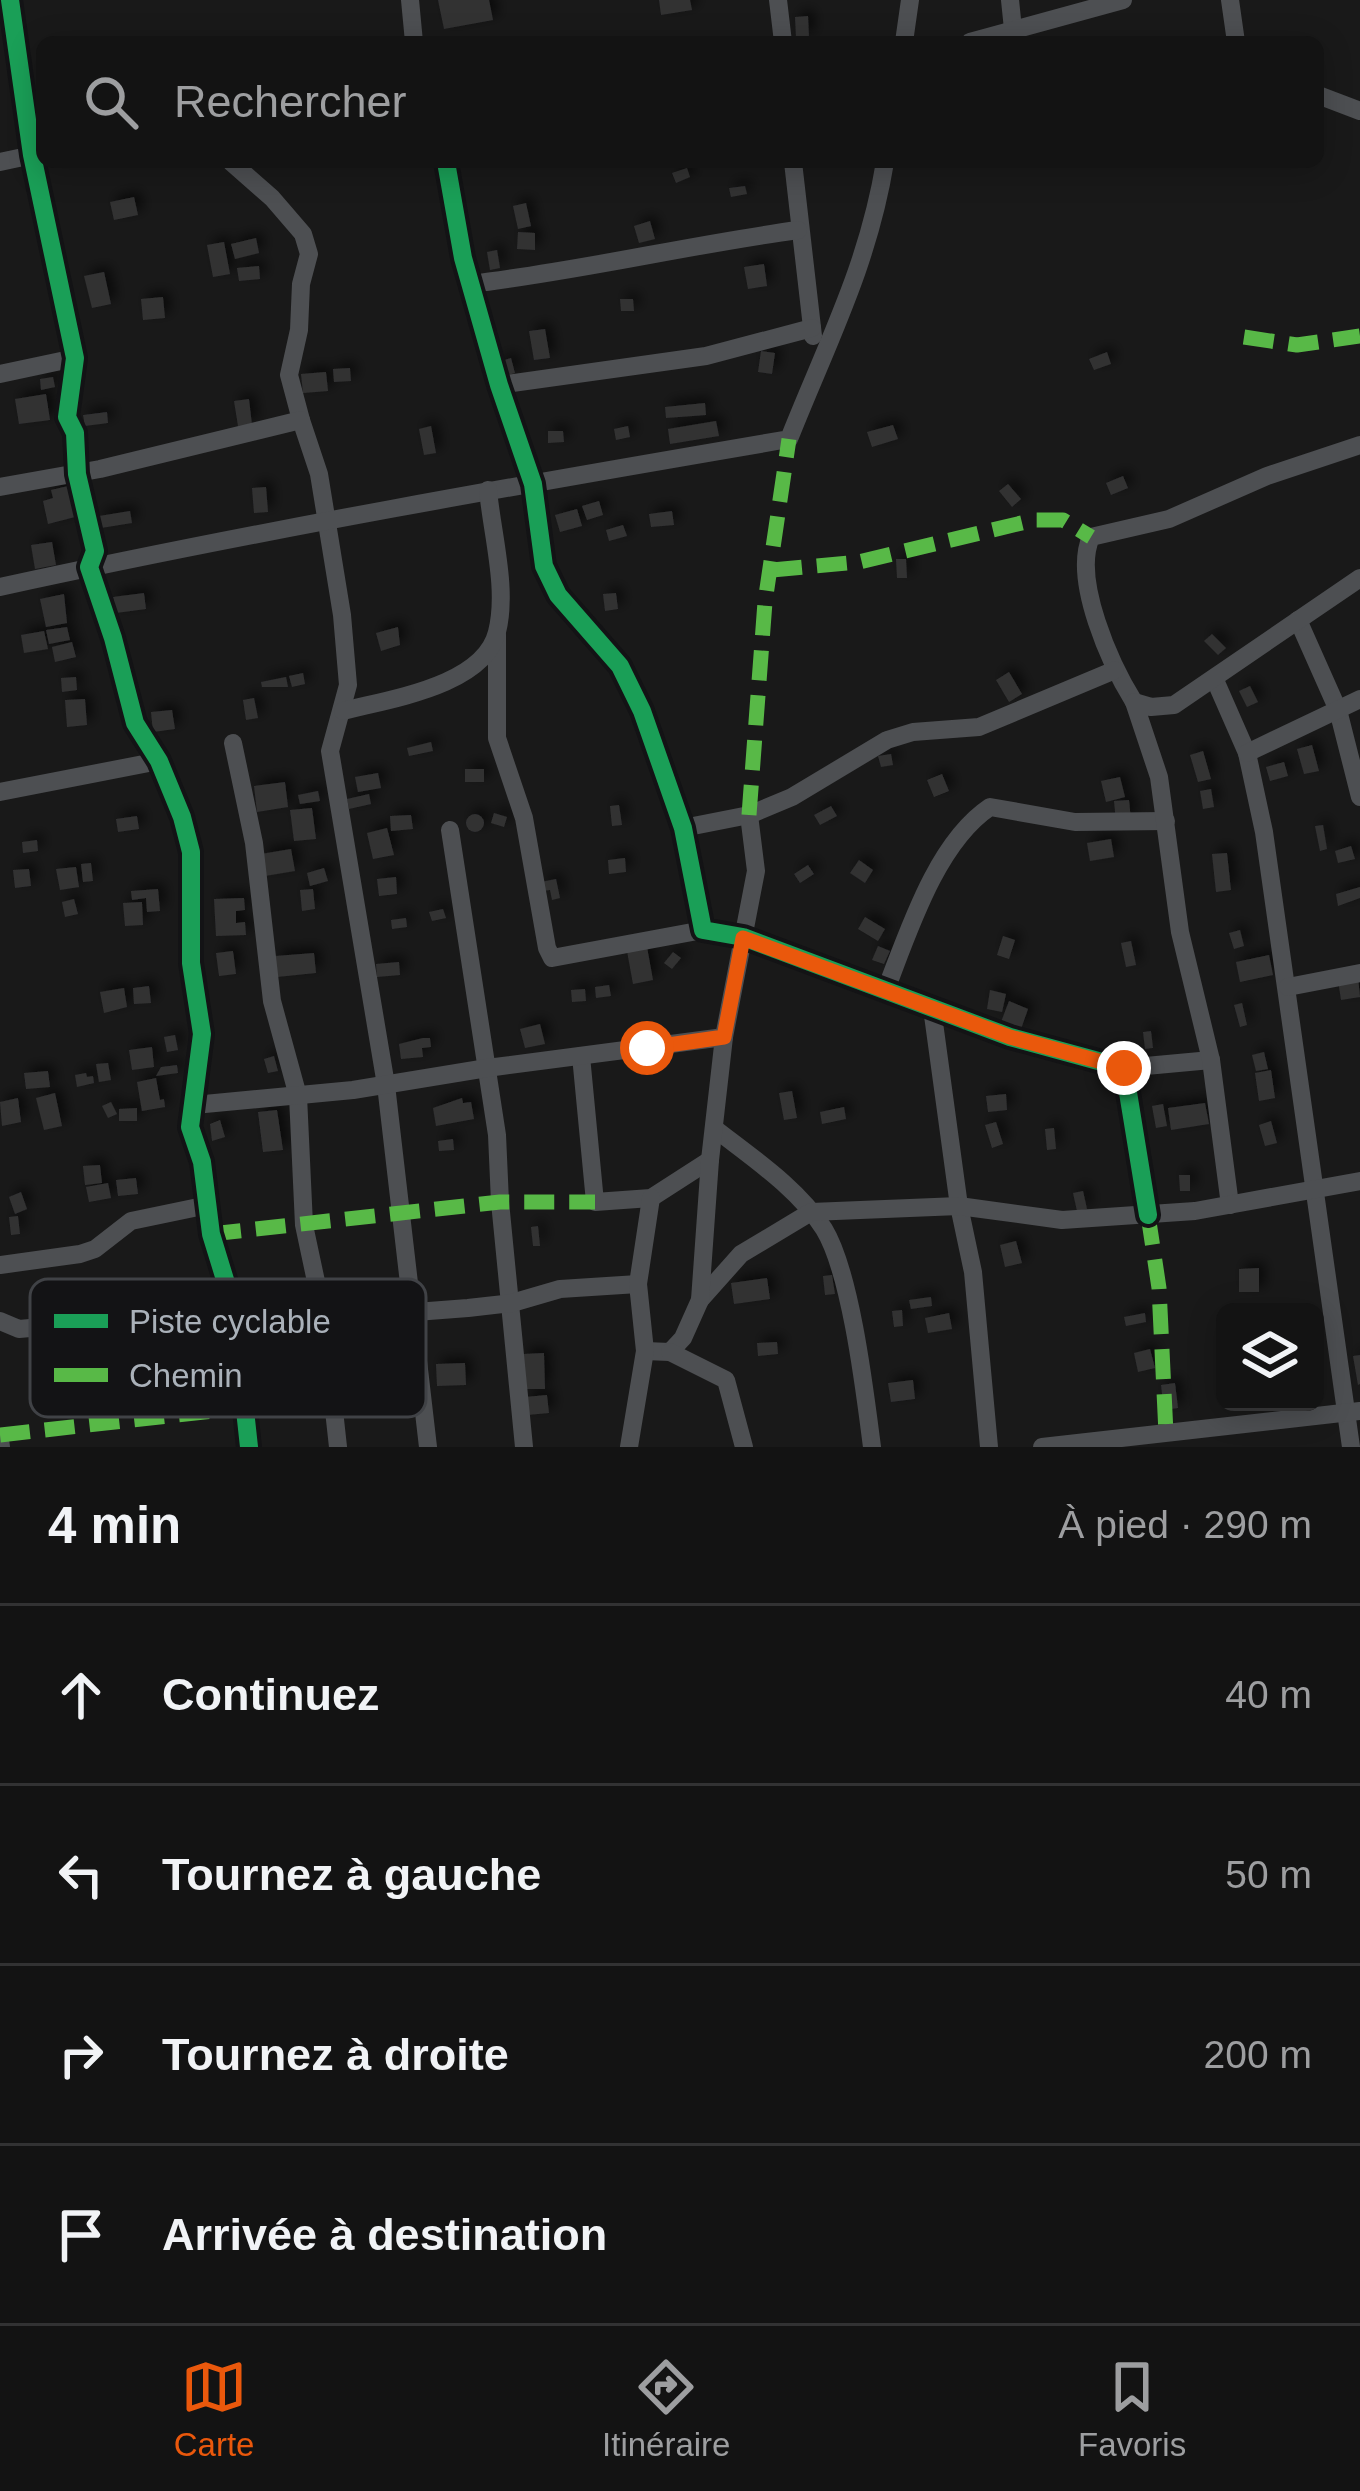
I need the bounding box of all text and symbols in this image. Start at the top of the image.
search box [36,36,1324,168]
icon: search [78,69,144,135]
text: Rechercher [174,76,407,127]
route start [620,1021,674,1075]
route end [1097,1041,1151,1095]
legend [30,1279,426,1417]
text: Piste cyclable [129,1303,331,1340]
map controls [1216,1303,1324,1411]
button: layers [1216,1303,1324,1411]
text: Chemin [129,1357,243,1394]
text: 4 min [48,1497,181,1554]
text: À pied · 290 m [1058,1503,1312,1546]
icon: ahead [48,1662,114,1728]
text: Continuez [162,1669,379,1720]
text: 40 m [1225,1673,1312,1716]
icon: left [48,1842,114,1908]
text: Tournez à gauche [162,1849,541,1900]
text: 50 m [1225,1853,1312,1896]
icon: right [48,2022,114,2088]
text: Tournez à droite [162,2029,509,2080]
text: 200 m [1204,2033,1312,2076]
icon: arrive [48,2202,114,2268]
text: Arrivée à destination [162,2209,607,2260]
tab: Carte [174,2354,254,2464]
tab: Itinéraire [602,2354,730,2464]
tab: Favoris [1078,2354,1186,2464]

